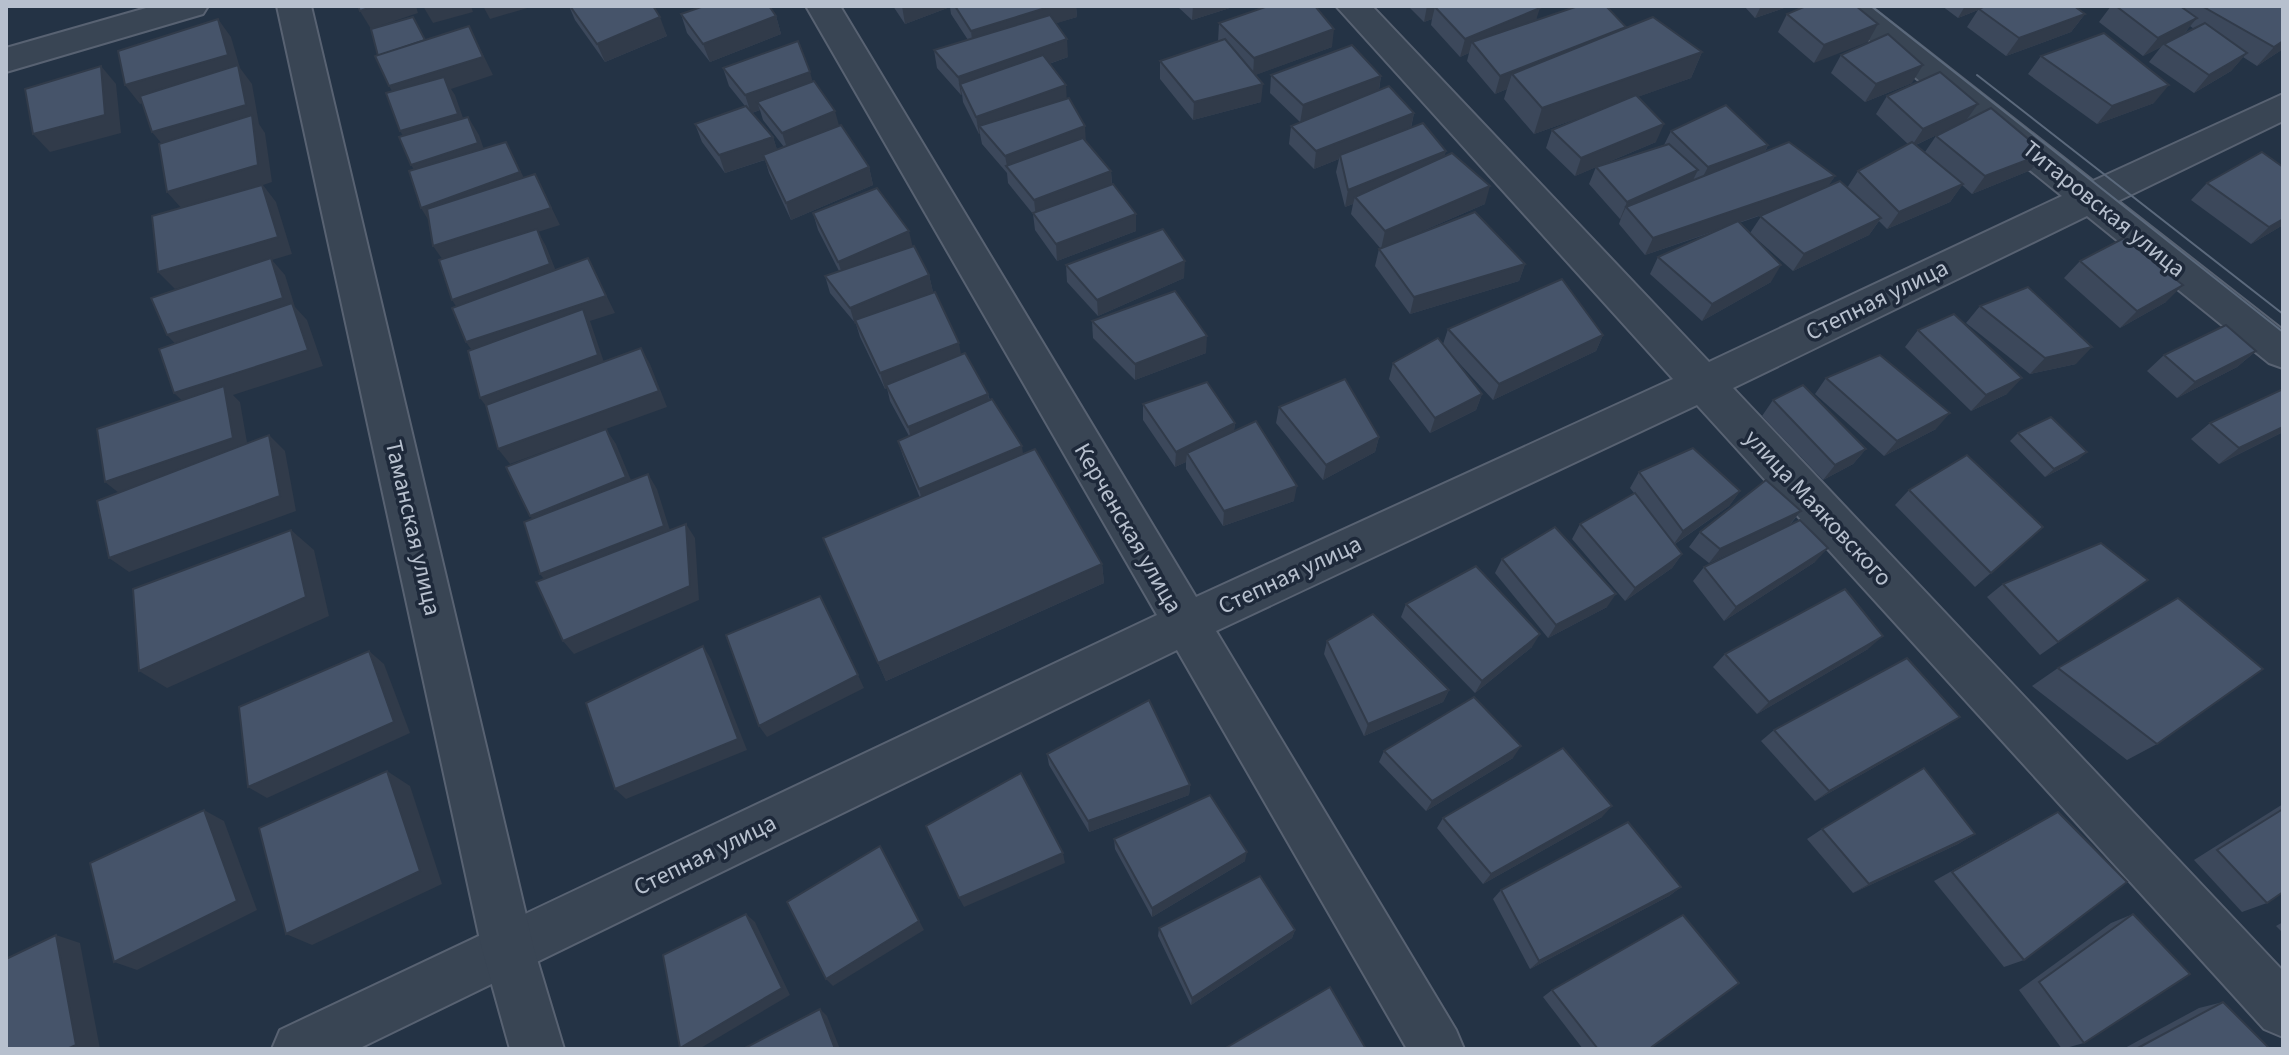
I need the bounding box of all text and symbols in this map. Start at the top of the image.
street label: Титаровская улица [2015,132,2193,286]
street label: Степная улица [1800,250,1954,350]
street label: улица Маяковского [1736,422,1900,594]
street label: Керченская улица [1065,436,1191,620]
street label: Таманская улица [376,437,450,619]
street label: Степная улица [1213,526,1367,624]
street label: Степная улица [628,805,782,905]

